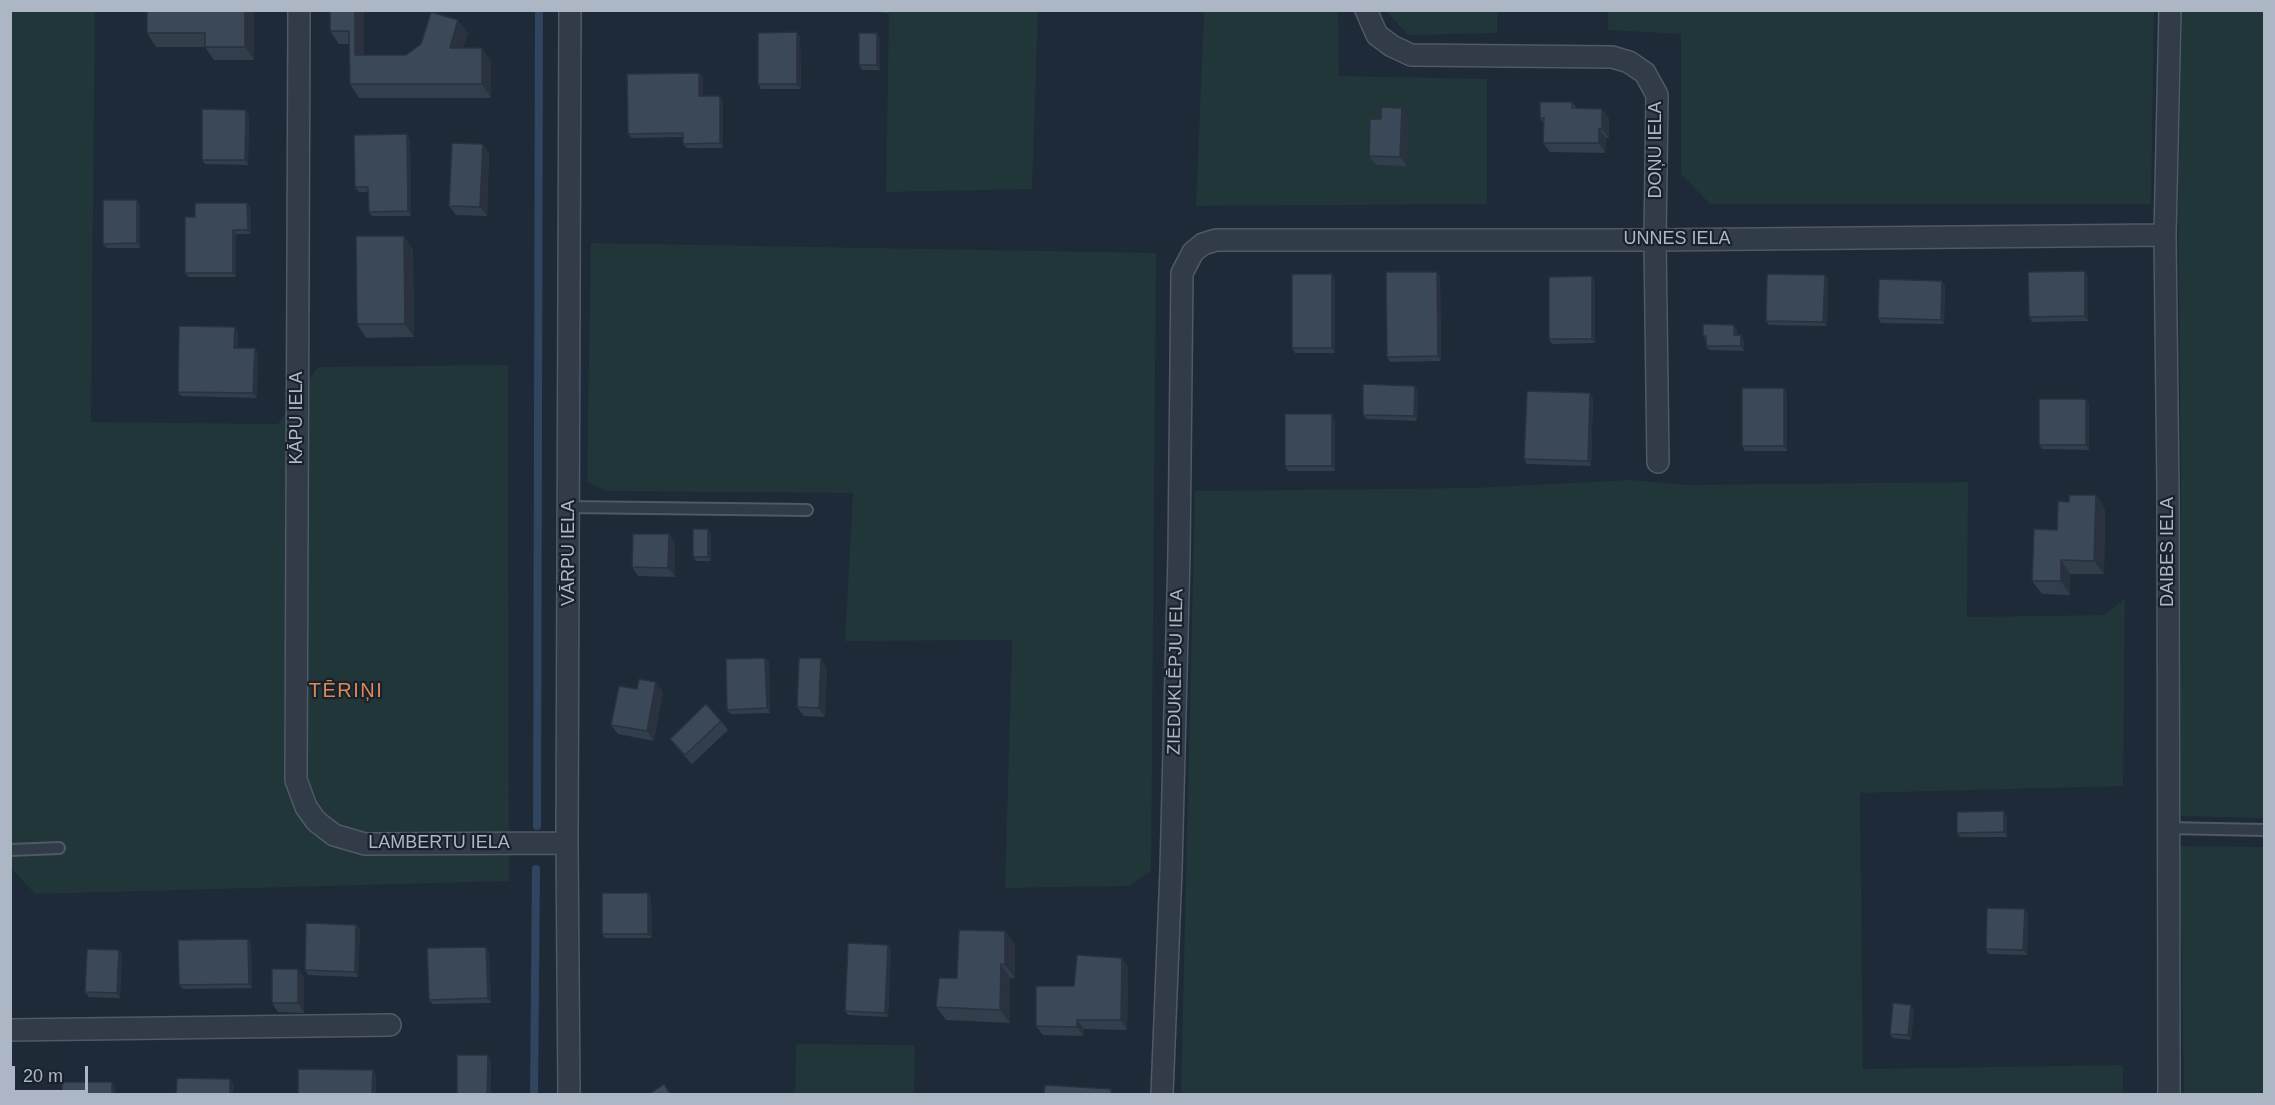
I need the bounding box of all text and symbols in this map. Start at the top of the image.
street label: DOŅU IELA [1645,101,1667,199]
street label: UNNES IELA [1623,228,1731,250]
street label: KĀPU IELA [286,371,308,465]
street label: DAIBES IELA [2157,497,2179,607]
street label: VĀRPU IELA [558,500,580,606]
street label: ZIEDUKLĒPJU IELA [1164,589,1188,755]
district label: TĒRIŅI [309,679,383,703]
street label: LAMBERTU IELA [368,832,510,854]
scale bar [15,1054,92,1092]
text: 20 m [23,1066,63,1086]

